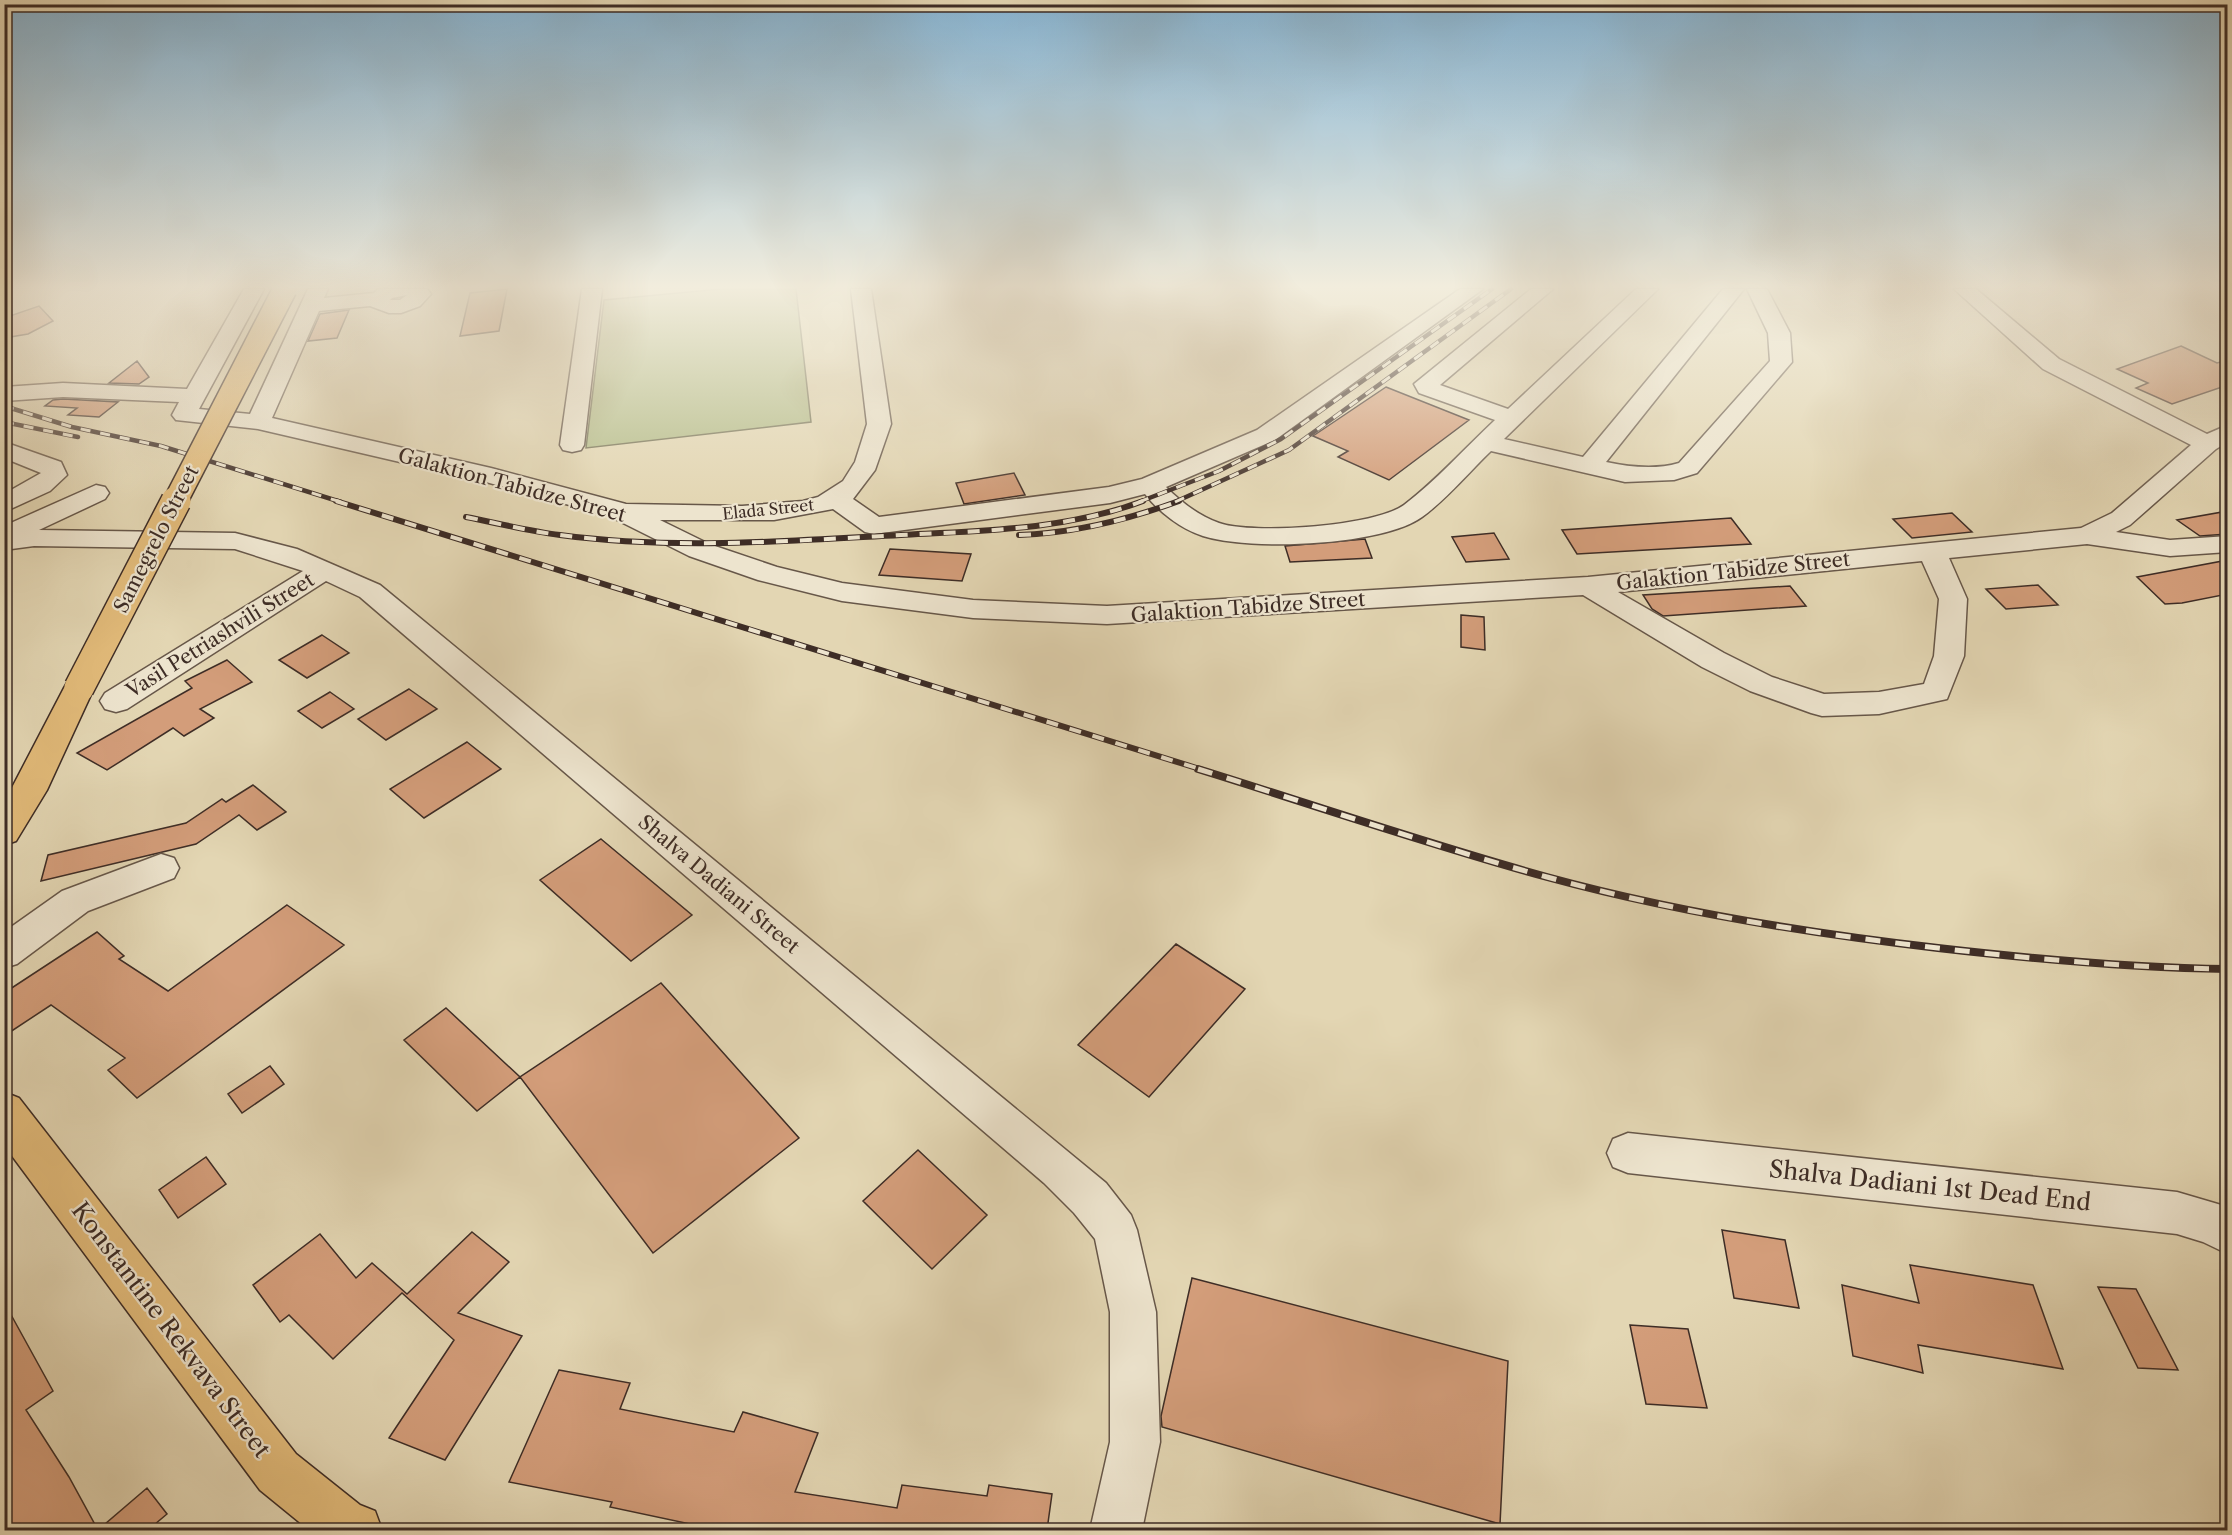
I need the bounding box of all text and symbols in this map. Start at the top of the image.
street label: Galaktion Tabidze Street [395,443,629,527]
street label: Samegrelo Street [108,461,204,617]
street label: Elada Street [721,494,815,524]
street label: Galaktion Tabidze Street [1615,547,1851,595]
street label: Vasil Petriashvili Street [121,567,318,703]
street label: Galaktion Tabidze Street [1130,587,1366,627]
street label: Shalva Dadiani Street [634,810,804,958]
street label: Shalva Dadiani 1st Dead End [1768,1154,2093,1217]
street label: Konstantine Rekvava Street [66,1196,277,1464]

